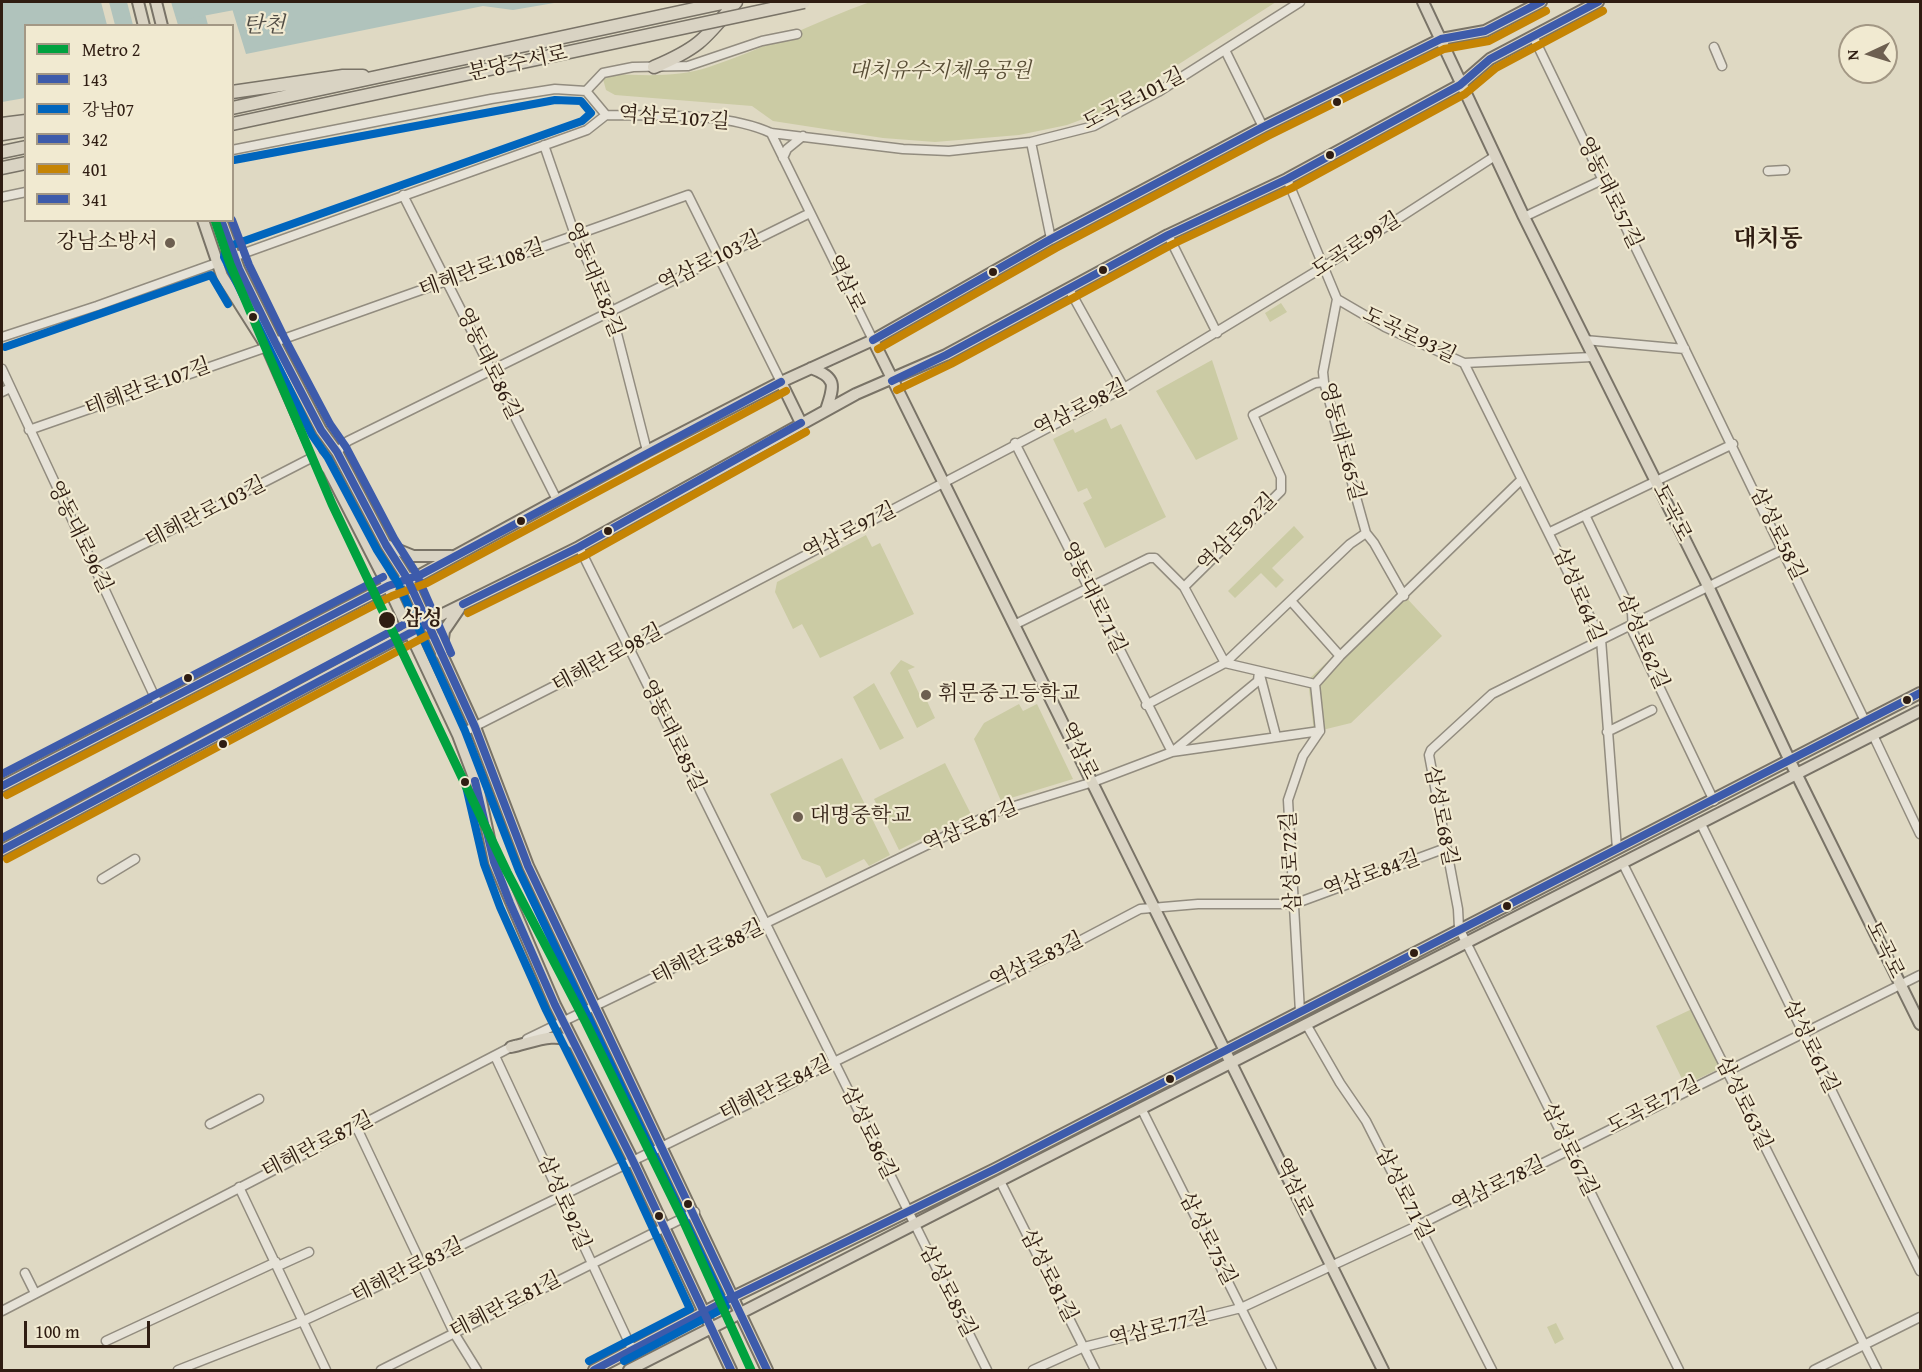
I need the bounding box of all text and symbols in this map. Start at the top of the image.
water label: 탄천 [243,13,285,39]
legend [24,24,234,222]
north arrow [1838,24,1898,84]
text: Metro 2 [82,36,141,63]
street label: 분당수서로 [466,41,570,87]
text: N [1840,49,1864,61]
park label: 대치유수지체육공원 [849,59,1031,85]
street label: 도곡로101길 [1079,63,1189,137]
text: 143 [82,66,108,93]
text: 강남07 [82,96,134,123]
unlabelled marker [1331,96,1343,108]
street label: 역삼로107길 [618,103,730,135]
text: 342 [82,126,108,153]
street label: 영동대로57길 [1571,133,1647,253]
unlabelled marker [1324,149,1336,161]
text: 401 [82,156,108,183]
text: 341 [82,186,108,213]
street label: 도곡로99길 [1308,208,1406,284]
street label: 영동대로82길 [560,219,628,341]
street label: 역삼로103길 [654,226,766,298]
district label: 대치동 [1733,226,1803,254]
place label: 강남소방서 [57,230,158,256]
street label: 테헤란로108길 [416,235,548,303]
marker: 강남소방서 [163,236,177,250]
street label: 역삼로 [820,251,870,317]
unlabelled marker [1097,264,1109,276]
unlabelled marker [987,266,999,278]
street label: 도곡로93길 [1358,302,1460,370]
street label: 영동대로86길 [450,304,526,424]
unlabelled marker [247,311,259,323]
street label: 테헤란로107길 [82,354,214,422]
street label: 역삼로98길 [1030,375,1132,443]
street label: 영동대로65길 [1313,380,1369,504]
street label: 테헤란로103길 [142,472,270,554]
street label: 영동대로96길 [41,477,117,597]
street label: 도곡로 [1646,480,1696,546]
street label: 삼성로58길 [1743,483,1811,585]
street label: 역삼로92길 [1193,488,1283,578]
street label: 역삼로97길 [799,498,901,566]
unlabelled marker [515,515,527,527]
unlabelled marker [602,525,614,537]
street label: 영동대로71길 [1055,538,1131,658]
street label: 삼성로64길 [1547,543,1609,647]
street label: 삼성로62길 [1611,590,1673,694]
place label: 삼성 [402,607,443,633]
marker: 삼성 [377,610,397,630]
street label: 테헤란로98길 [548,619,668,699]
unlabelled marker [182,672,194,684]
street label: 영동대로85길 [634,676,710,796]
place label: 휘문중고등학교 [938,682,1080,708]
marker: 휘문중고등학교 [919,688,933,702]
unlabelled marker [1901,694,1913,706]
street label: 역삼로 [1053,718,1103,784]
unlabelled marker [217,738,229,750]
street label: 삼성로68길 [1418,764,1462,868]
unlabelled marker [459,776,471,788]
street label: 역삼로87길 [920,795,1022,859]
place label: 대명중학교 [810,804,911,830]
marker: 대명중학교 [791,810,805,824]
street label: 삼성로72길 [1277,811,1307,913]
street label: 역삼로84길 [1320,846,1424,904]
unlabelled marker [1501,900,1513,912]
street label: 테헤란로88길 [648,915,768,991]
street label: 도곡로 [1859,917,1909,983]
street label: 역삼로83길 [986,927,1088,995]
unlabelled marker [1408,947,1420,959]
street label: 삼성로61길 [1776,996,1844,1098]
street label: 테헤란로84길 [716,1051,836,1127]
street label: 삼성로63길 [1709,1053,1777,1155]
street label: 도곡로77길 [1603,1072,1705,1140]
unlabelled marker [1164,1073,1176,1085]
street label: 삼성로86길 [834,1082,902,1184]
street label: 삼성로67길 [1535,1099,1603,1201]
street label: 테헤란로87길 [258,1107,378,1185]
street label: 삼성로71길 [1369,1143,1437,1245]
street label: 역삼로78길 [1448,1151,1550,1219]
street label: 삼성로92길 [531,1152,595,1254]
street label: 역삼로 [1268,1154,1318,1220]
street label: 삼성로75길 [1173,1188,1241,1290]
unlabelled marker [682,1198,694,1210]
unlabelled marker [653,1210,665,1222]
street label: 삼성로81길 [1014,1225,1082,1327]
street label: 테헤란로83길 [348,1233,468,1309]
street label: 삼성로85길 [913,1240,981,1342]
street label: 테헤란로81길 [446,1267,566,1345]
street label: 역삼로77길 [1107,1305,1211,1353]
scale bar [27,1309,153,1347]
text: 100 m [35,1318,80,1345]

